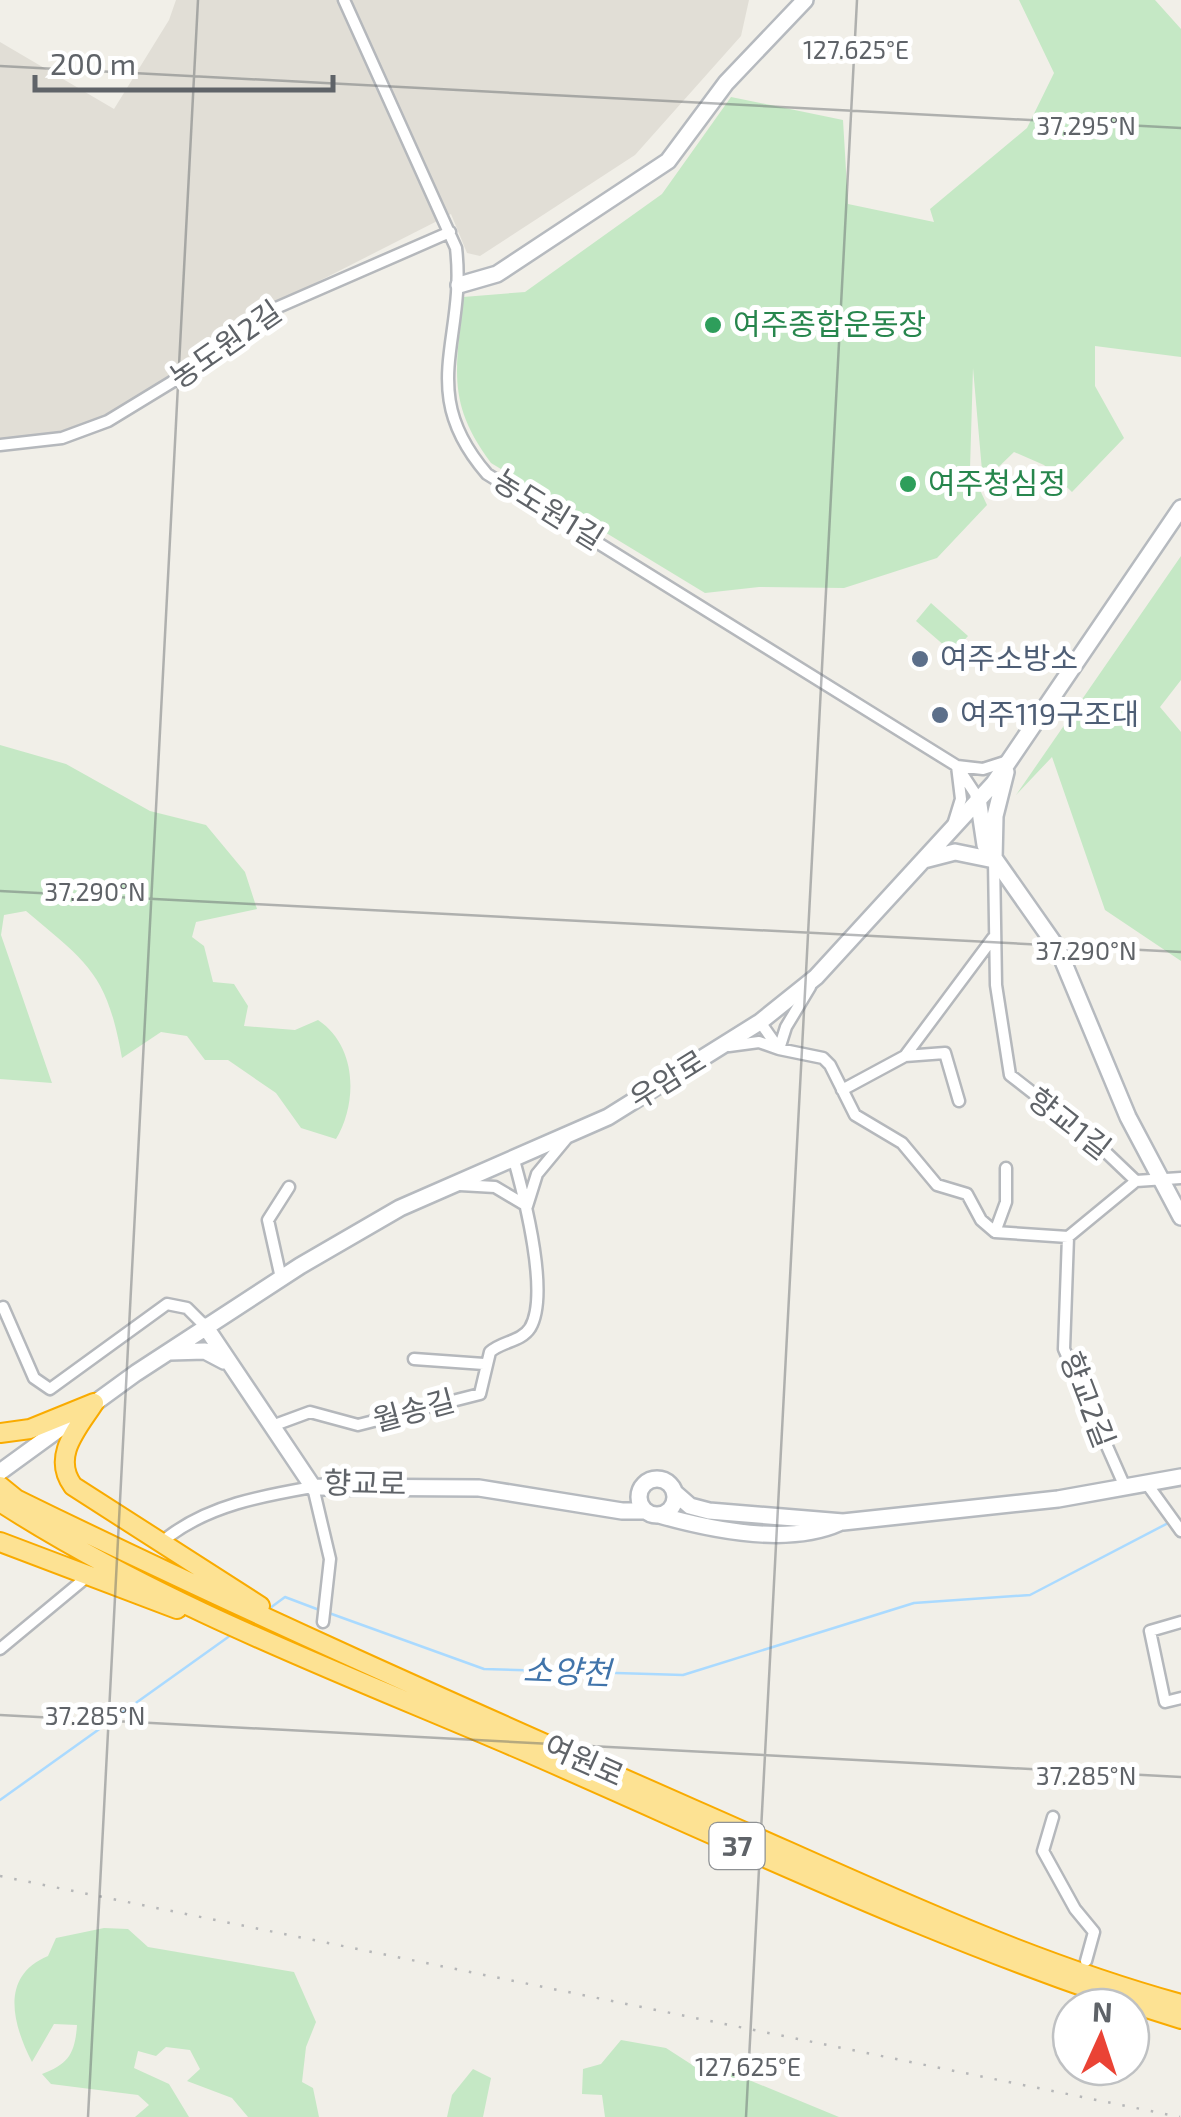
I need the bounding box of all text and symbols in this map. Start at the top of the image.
scale bar [35,30,332,92]
text: 127.625°E [803,34,909,64]
text: 200 m [50,45,136,81]
text: 37.295°N [1036,110,1136,140]
street label: 농도원2길 [162,292,287,395]
place label: 여주종합운동장 [733,305,926,341]
marker: 여주종합운동장 [702,314,724,336]
street label: 농도원1길 [488,461,610,556]
place label: 여주청심정 [928,464,1066,500]
marker: 여주청심정 [897,473,919,495]
place label: 여주소방소 [940,639,1078,675]
marker: 여주소방소 [909,648,931,670]
place label: 여주119구조대 [960,695,1139,731]
marker: 여주119구조대 [929,704,951,726]
text: 37.290°N [44,876,146,906]
text: 37.290°N [1035,935,1137,965]
street label: 우암로 [622,1041,712,1116]
street label: 향교1길 [1022,1079,1119,1166]
street label: 향교2길 [1054,1346,1124,1452]
street label: 월송길 [369,1381,458,1437]
street label: 향교로 [323,1463,407,1501]
water label: 소양천 [522,1649,615,1691]
text: 37.285°N [45,1700,145,1730]
street label: 여원로 [540,1726,630,1792]
text: 37.285°N [1036,1760,1136,1790]
road number: 37 [710,1823,764,1869]
north arrow [1051,1987,1151,2087]
text: N [1091,1994,1113,2029]
text: 127.625°E [695,2051,801,2081]

